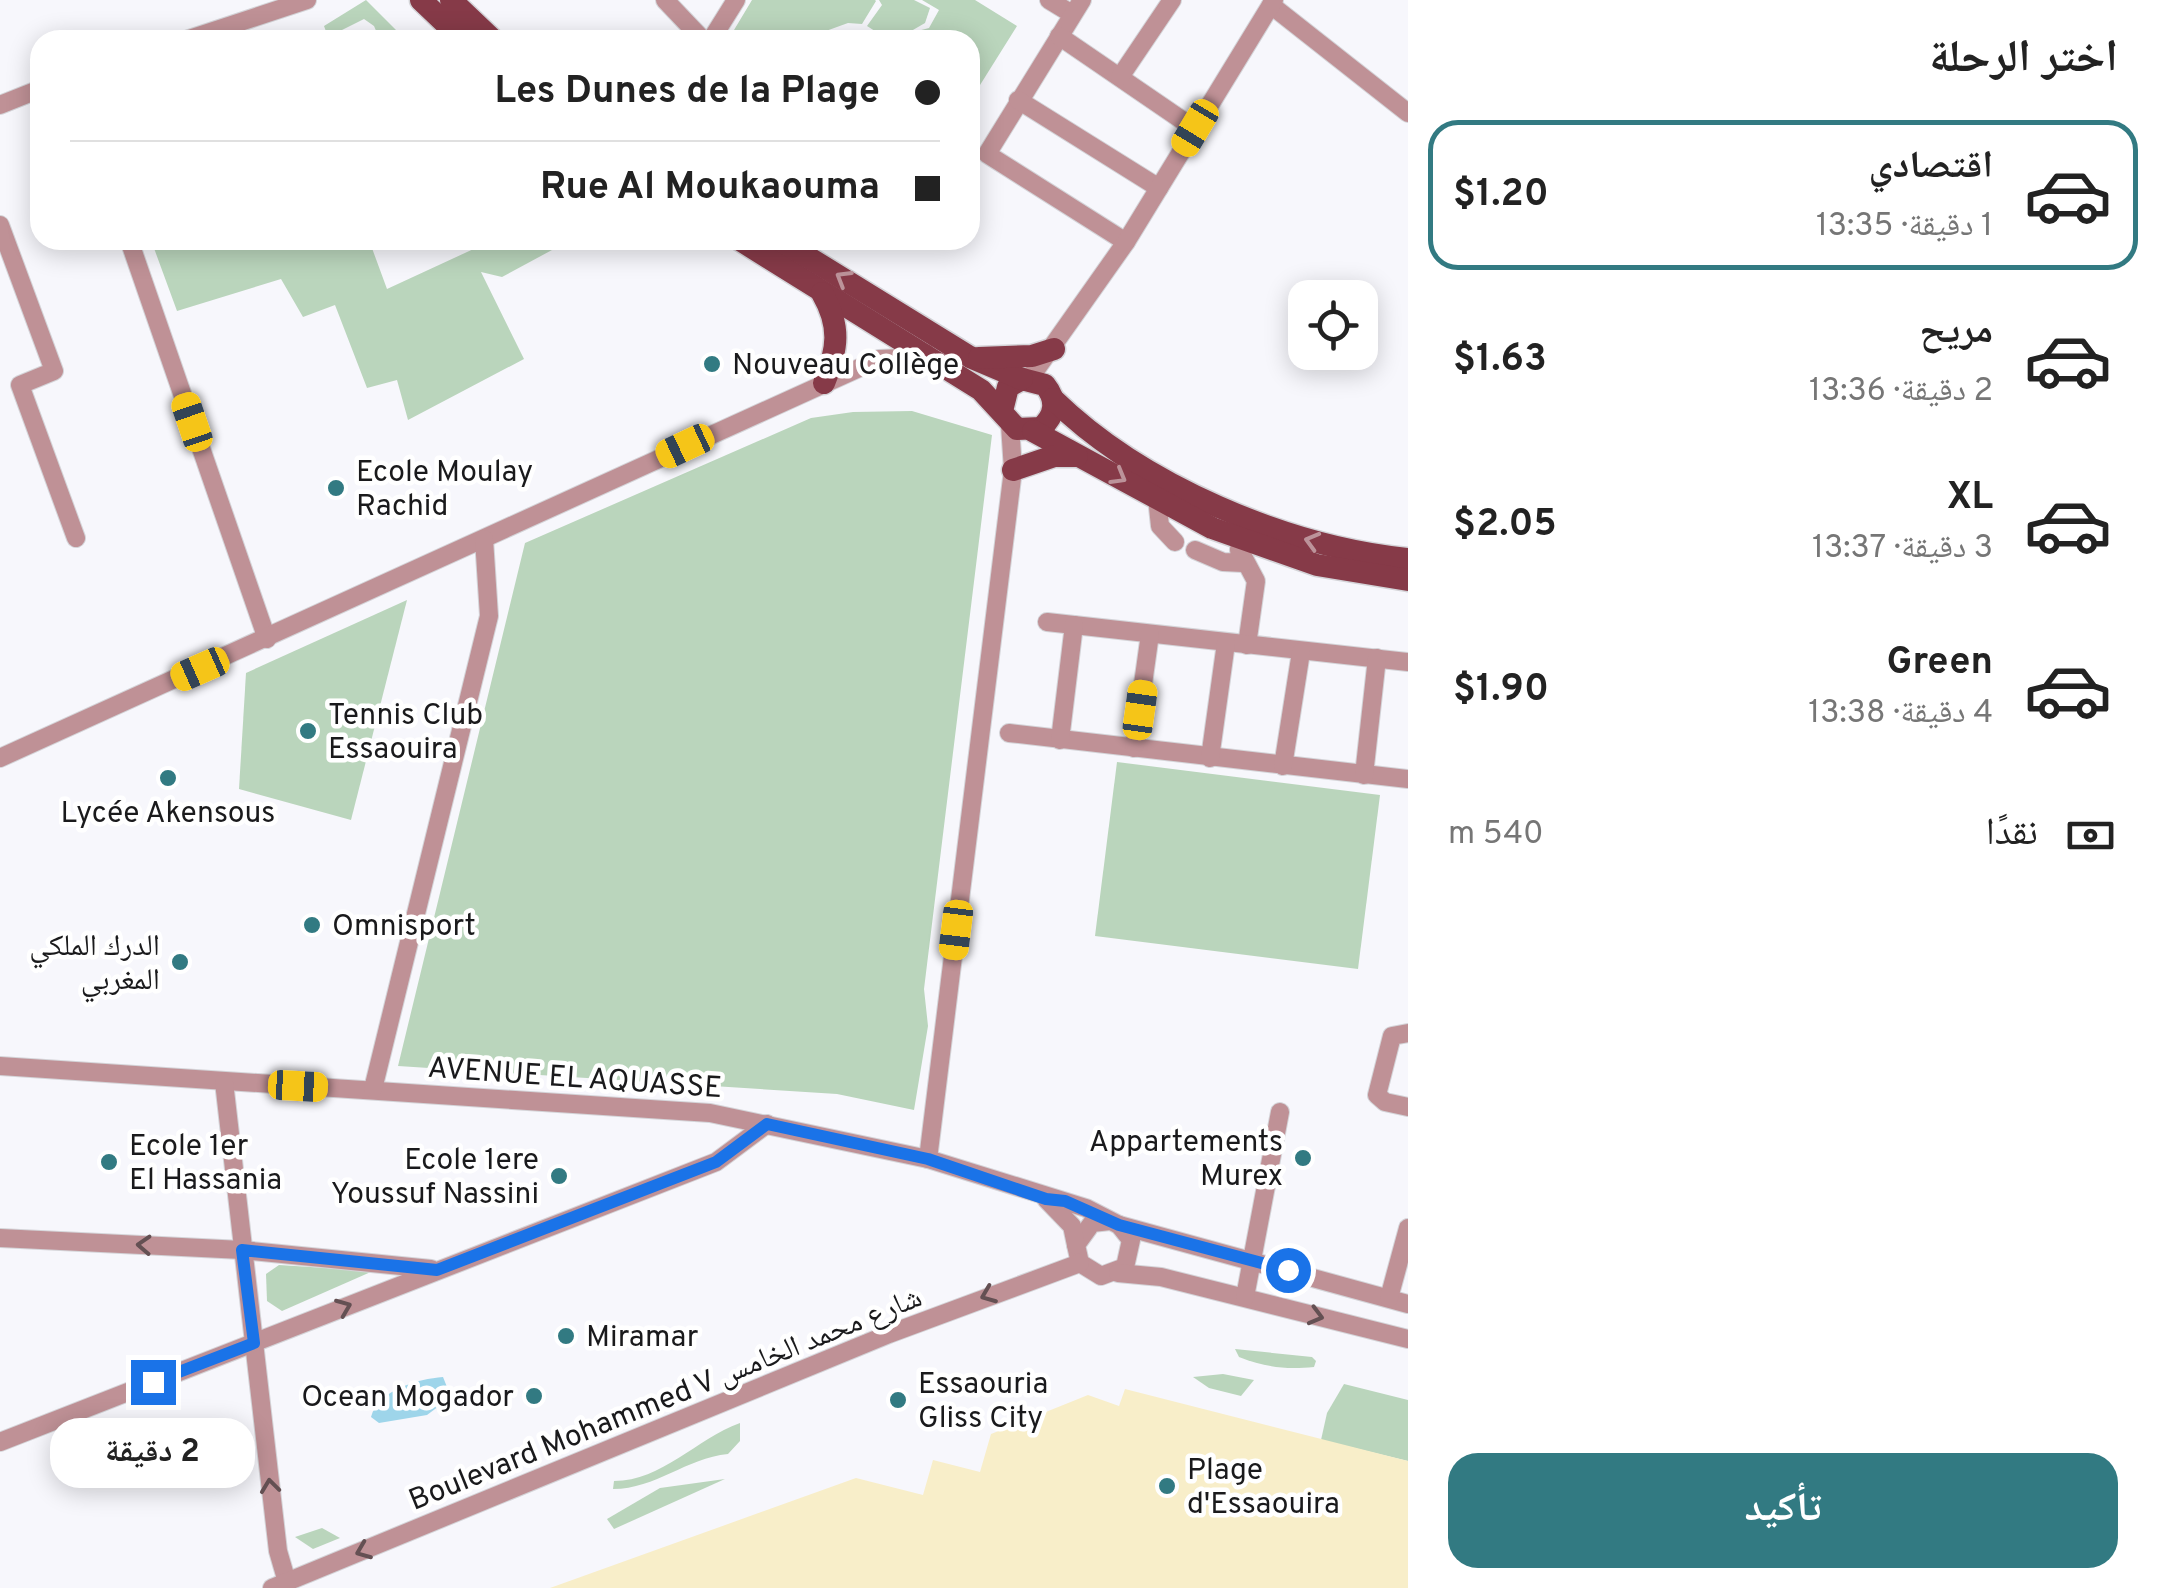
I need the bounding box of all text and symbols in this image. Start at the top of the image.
text: اختر الرحلة [1929,31,2118,88]
text: Les Dunes de la Plage [495,68,880,117]
car [1167,95,1223,161]
text: اقتصادي [1869,143,1993,192]
icon: car [2023,150,2113,240]
text: Rue Al Moukaouma [540,164,880,213]
text: $1.20 [1453,171,1549,220]
text: 1 دقيقة · 13:35 [1816,207,1993,247]
one-way arrow [836,271,854,290]
map controls [1288,280,1378,370]
button: locate [1288,280,1378,370]
text: مريح [1919,308,1993,357]
icon: car [2023,315,2113,405]
text: $1.63 [1453,336,1547,385]
place label: Nouveau Collège [732,348,959,385]
marker: Nouveau Collège [701,353,723,375]
text: 2 دقيقة · 13:36 [1809,372,1993,412]
car [168,389,216,455]
car [651,420,719,472]
place label: Ecole Moulay Rachid [356,455,533,526]
one-way arrow [1108,465,1126,484]
text: XL [1946,474,1993,523]
marker: Ecole Moulay Rachid [325,477,347,499]
icon: car [2023,480,2113,570]
text: $2.05 [1453,501,1557,550]
text: 3 دقيقة · 13:37 [1812,529,1993,569]
one-way arrow [1305,532,1322,553]
text: Green [1887,639,1993,688]
car [166,643,234,695]
icon: car [2023,645,2113,735]
text: $1.90 [1453,666,1549,715]
car [1121,678,1159,742]
text: 4 دقيقة · 13:38 [1808,694,1993,734]
place label: Tennis Club Essaouira [328,698,483,769]
marker: Tennis Club Essaouira [297,720,319,742]
marker: Lycée Akensous [157,767,179,789]
place label: Lycée Akensous [61,796,275,833]
icon: cash [2063,808,2118,863]
text: نقدًا [1986,810,2038,859]
text: 540 m [1448,815,1544,855]
car [937,898,975,962]
place label: Omnisport [332,909,476,946]
marker: Omnisport [301,914,323,936]
place label: الدرك الملكي المغربي [29,929,160,1003]
marker: الدرك الملكي المغربي [169,951,191,973]
street label: AVENUE EL AQUASSE [426,1051,723,1108]
car [267,1069,329,1103]
place label: Appartements Murex [1089,1125,1283,1196]
place label: Ecole 1er El Hassania [129,1129,282,1200]
place label: Ecole 1ere Youssuf Nassini [331,1143,539,1214]
marker: Appartements Murex [1292,1147,1314,1169]
marker: Ecole 1er El Hassania [98,1151,120,1173]
marker: Ecole 1ere Youssuf Nassini [548,1165,570,1187]
one-way arrow [136,1235,152,1256]
route start [1266,1248,1311,1293]
street label: Boulevard Mohammed V شارع محمد الخامس [404,1280,928,1520]
one-way arrow [980,1284,998,1304]
one-way arrow [335,1298,352,1318]
one-way arrow [1307,1304,1324,1325]
place label: Miramar [586,1320,699,1357]
marker: Miramar [555,1325,577,1347]
route end [131,1360,176,1405]
place label: Essaouria Gliss City [918,1367,1048,1438]
place label: Ocean Mogador [301,1380,514,1417]
marker: Ocean Mogador [523,1385,545,1407]
marker: Essaouria Gliss City [887,1389,909,1411]
callout: 2 دقيقة [51,1417,256,1487]
text: 2 دقيقة [105,1433,200,1473]
place label: Plage d'Essaouira [1187,1453,1340,1524]
button: تأكيد [1448,1453,2118,1568]
marker: Plage d'Essaouira [1156,1475,1178,1497]
one-way arrow [260,1478,281,1494]
one-way arrow [355,1539,373,1559]

